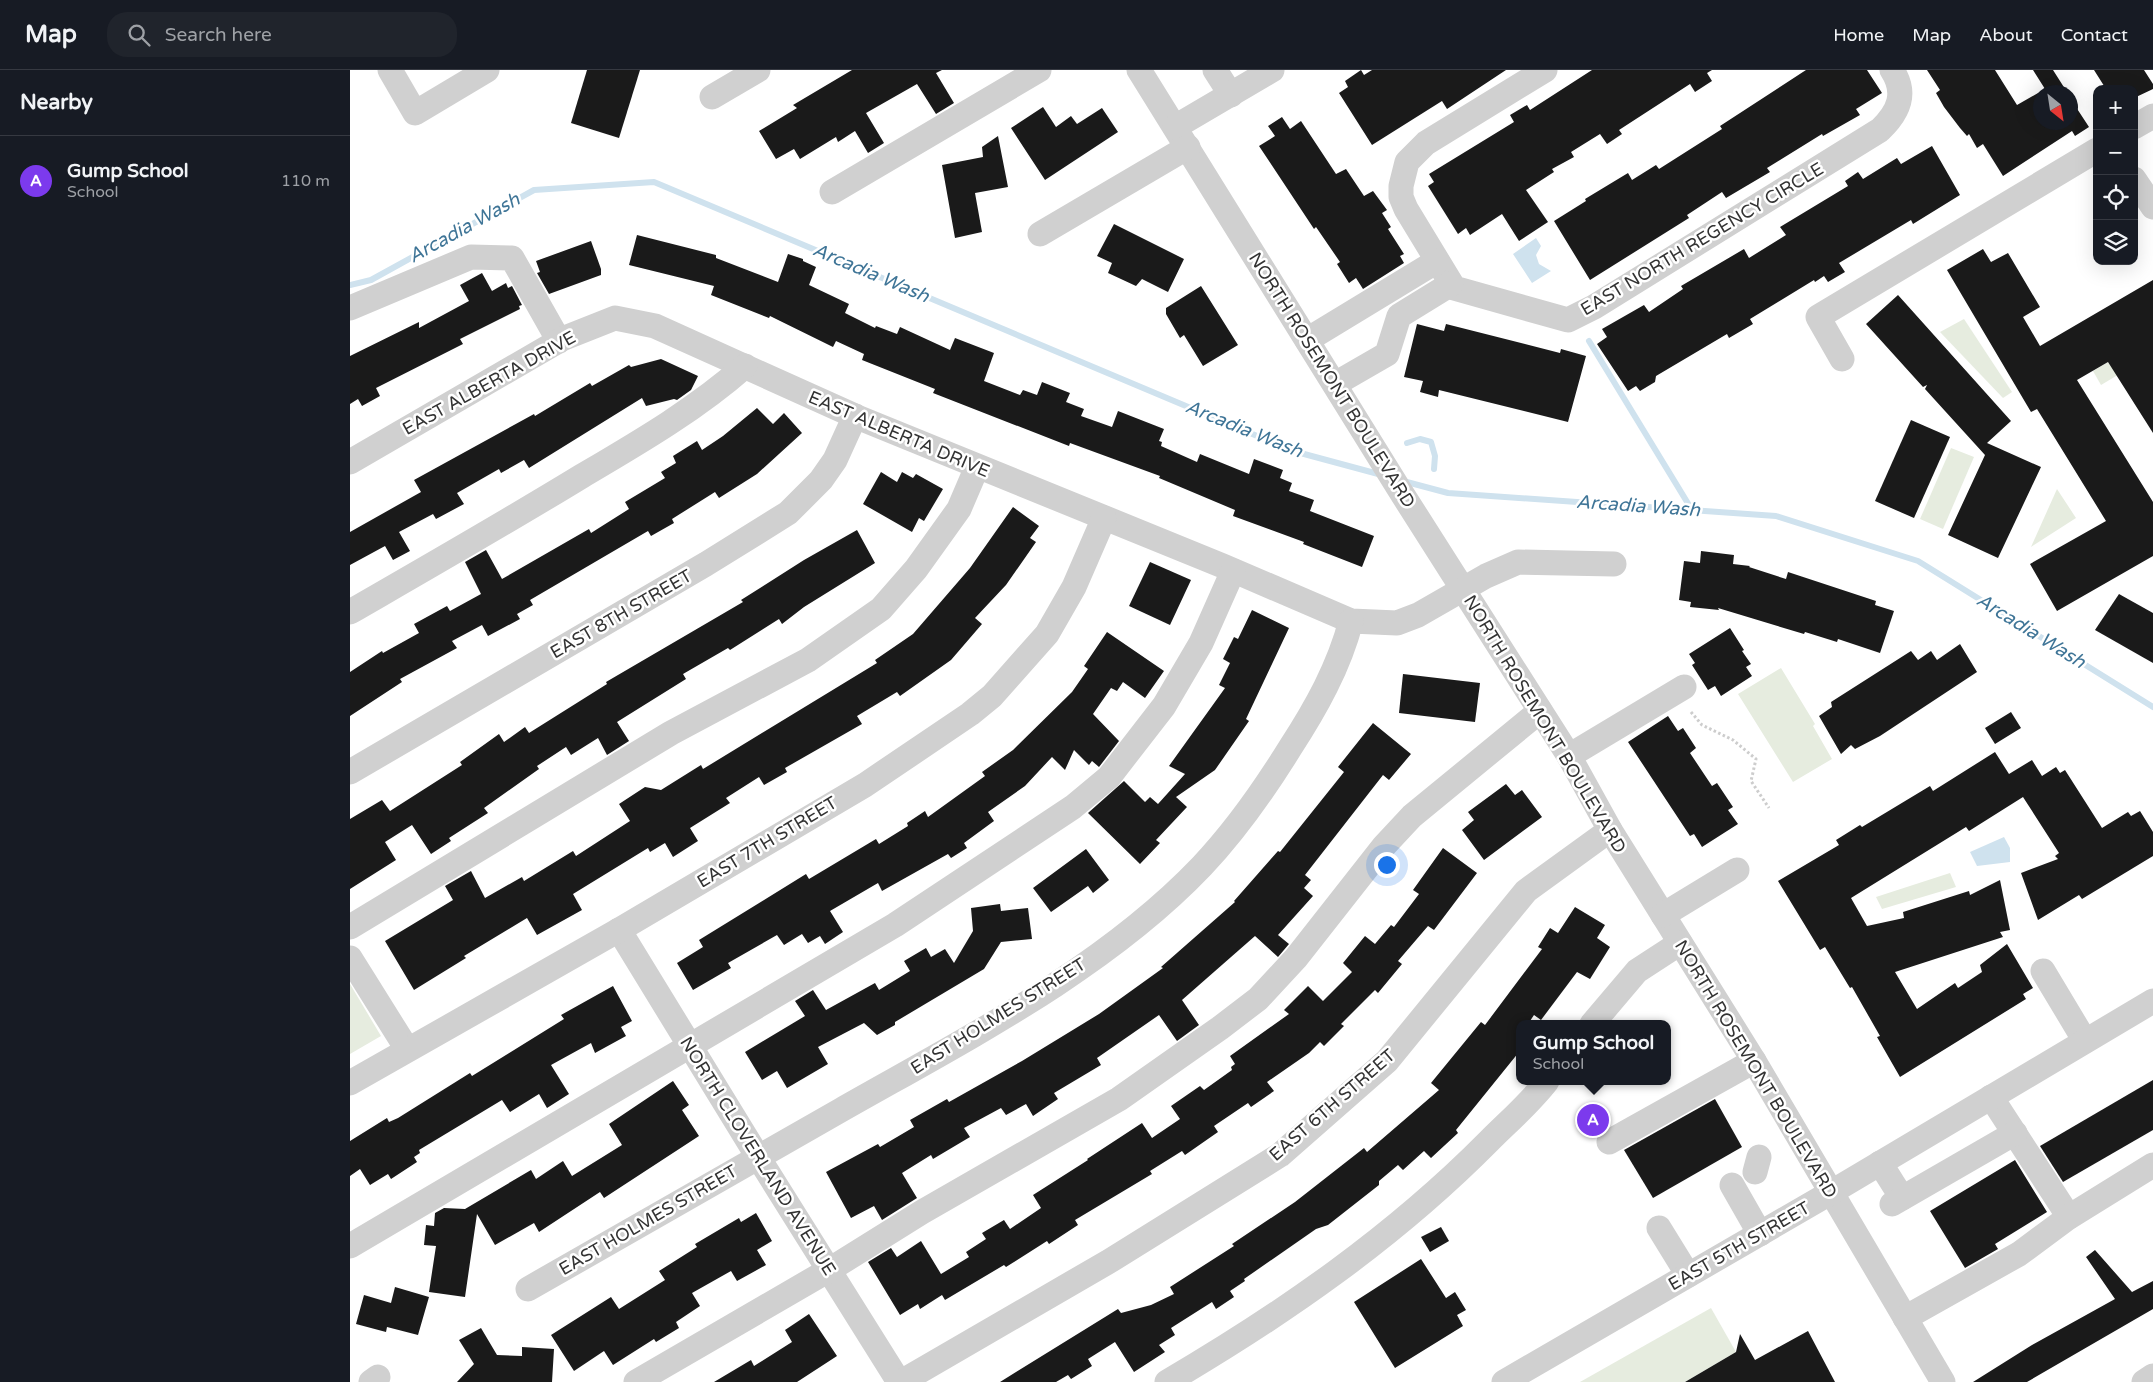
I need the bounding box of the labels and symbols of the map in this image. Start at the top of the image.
north arrow [2033,85,2078,130]
street label: EAST NORTH REGENCY CIRCLE [1577,158,1827,320]
water label: Arcadia Wash [404,188,524,268]
water label: Arcadia Wash [810,239,933,308]
street label: NORTH ROSEMONT BOULEVARD [1244,248,1420,512]
street label: EAST ALBERTA DRIVE [398,326,580,440]
street label: EAST ALBERTA DRIVE [805,386,993,482]
water label: Arcadia Wash [1182,396,1306,463]
water label: Arcadia Wash [1575,491,1701,521]
street label: EAST 8TH STREET [546,565,696,663]
water label: Arcadia Wash [1973,589,2090,673]
street label: NORTH ROSEMONT BOULEVARD [1459,591,1631,857]
street label: EAST 7TH STREET [693,791,841,893]
your location [1374,852,1400,878]
street label: NORTH ROSEMONT BOULEVARD [1670,936,1842,1202]
street label: EAST HOLMES STREET [906,953,1090,1079]
street label: NORTH CLOVERLAND AVENUE [675,1033,841,1279]
street label: EAST 6TH STREET [1265,1044,1399,1166]
pin: A [1577,1101,1609,1139]
street label: EAST HOLMES STREET [555,1160,741,1280]
street label: EAST 5TH STREET [1664,1197,1814,1295]

